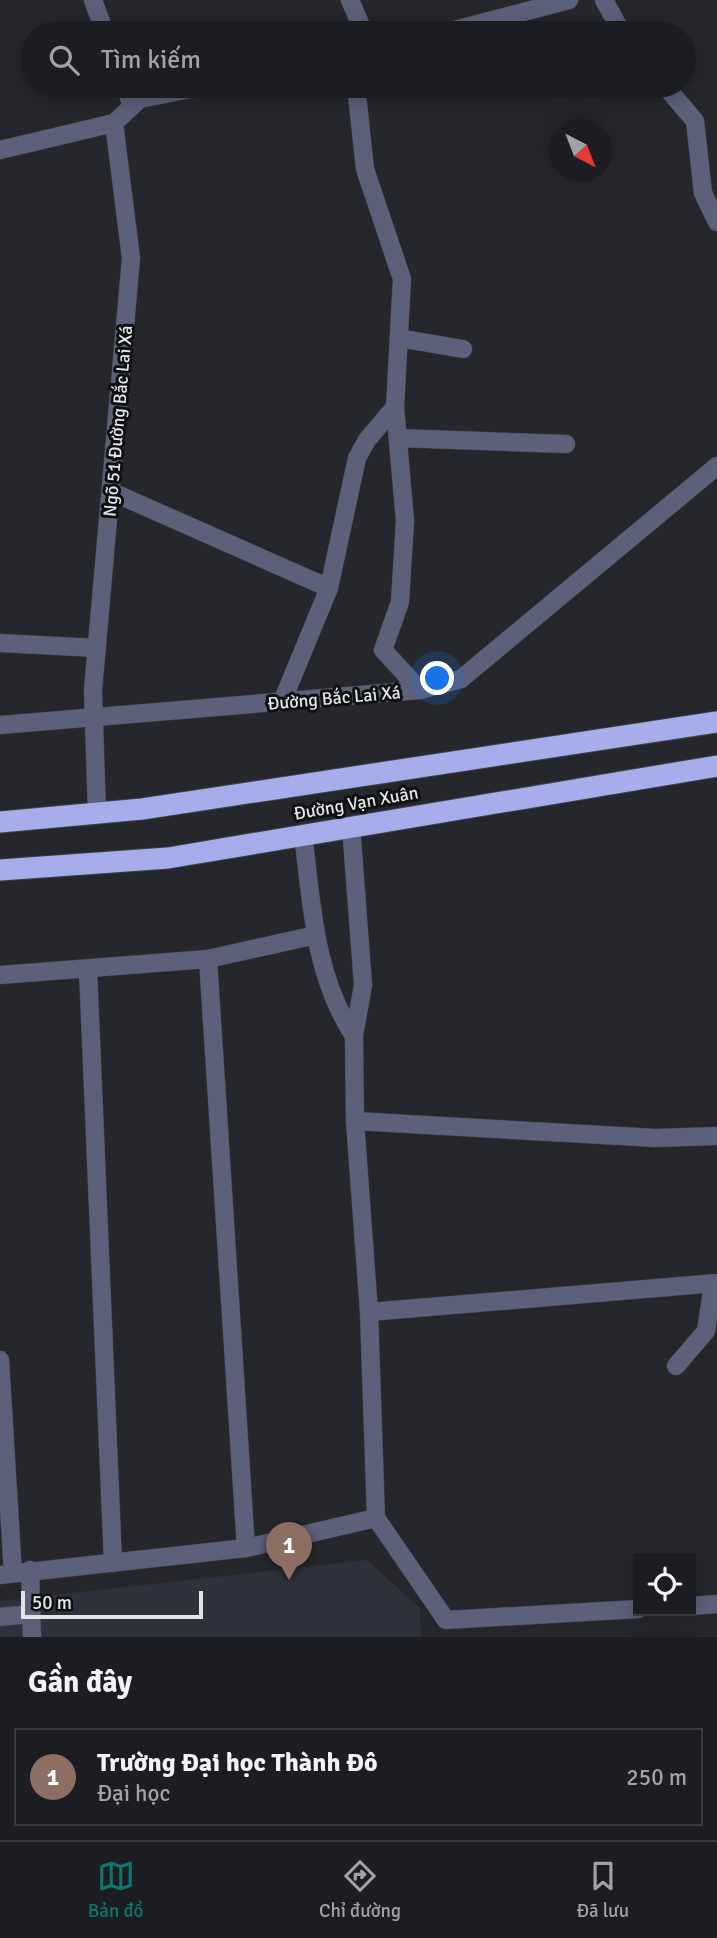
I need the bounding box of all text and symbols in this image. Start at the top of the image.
search box [21,21,696,98]
icon: search [45,41,83,79]
text: Tìm kiếm [101,44,201,76]
north arrow [549,119,612,182]
street label: Ngõ 51 Đường Bắc Lai Xá [99,324,137,518]
your location [420,661,454,695]
street label: Đường Bắc Lai Xá [266,681,402,715]
street label: Đường Vạn Xuân [292,781,420,825]
pin: 1 [266,1522,312,1580]
map controls [633,1553,696,1616]
button: locate [633,1553,696,1616]
scale bar [21,1588,203,1620]
text: 50 m [32,1591,72,1615]
text: Gần đây [28,1664,132,1701]
text: Trường Đại học Thành Đô [97,1747,378,1779]
text: 1 [47,1763,59,1792]
text: 250 m [626,1763,687,1792]
text: Đại học [97,1779,170,1808]
tab: Bản đồ [88,1857,143,1923]
tab: Chỉ đường [319,1857,401,1923]
tab: Đã lưu [577,1857,629,1923]

